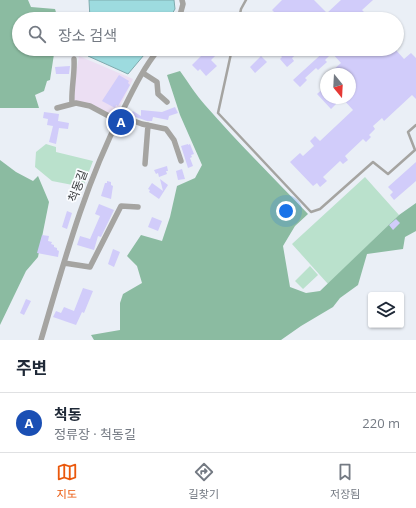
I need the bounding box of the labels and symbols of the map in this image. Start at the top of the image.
north arrow [320,68,356,104]
pin: A [108,107,134,137]
street label: 척동길 [64,167,91,204]
your location [276,201,296,221]

